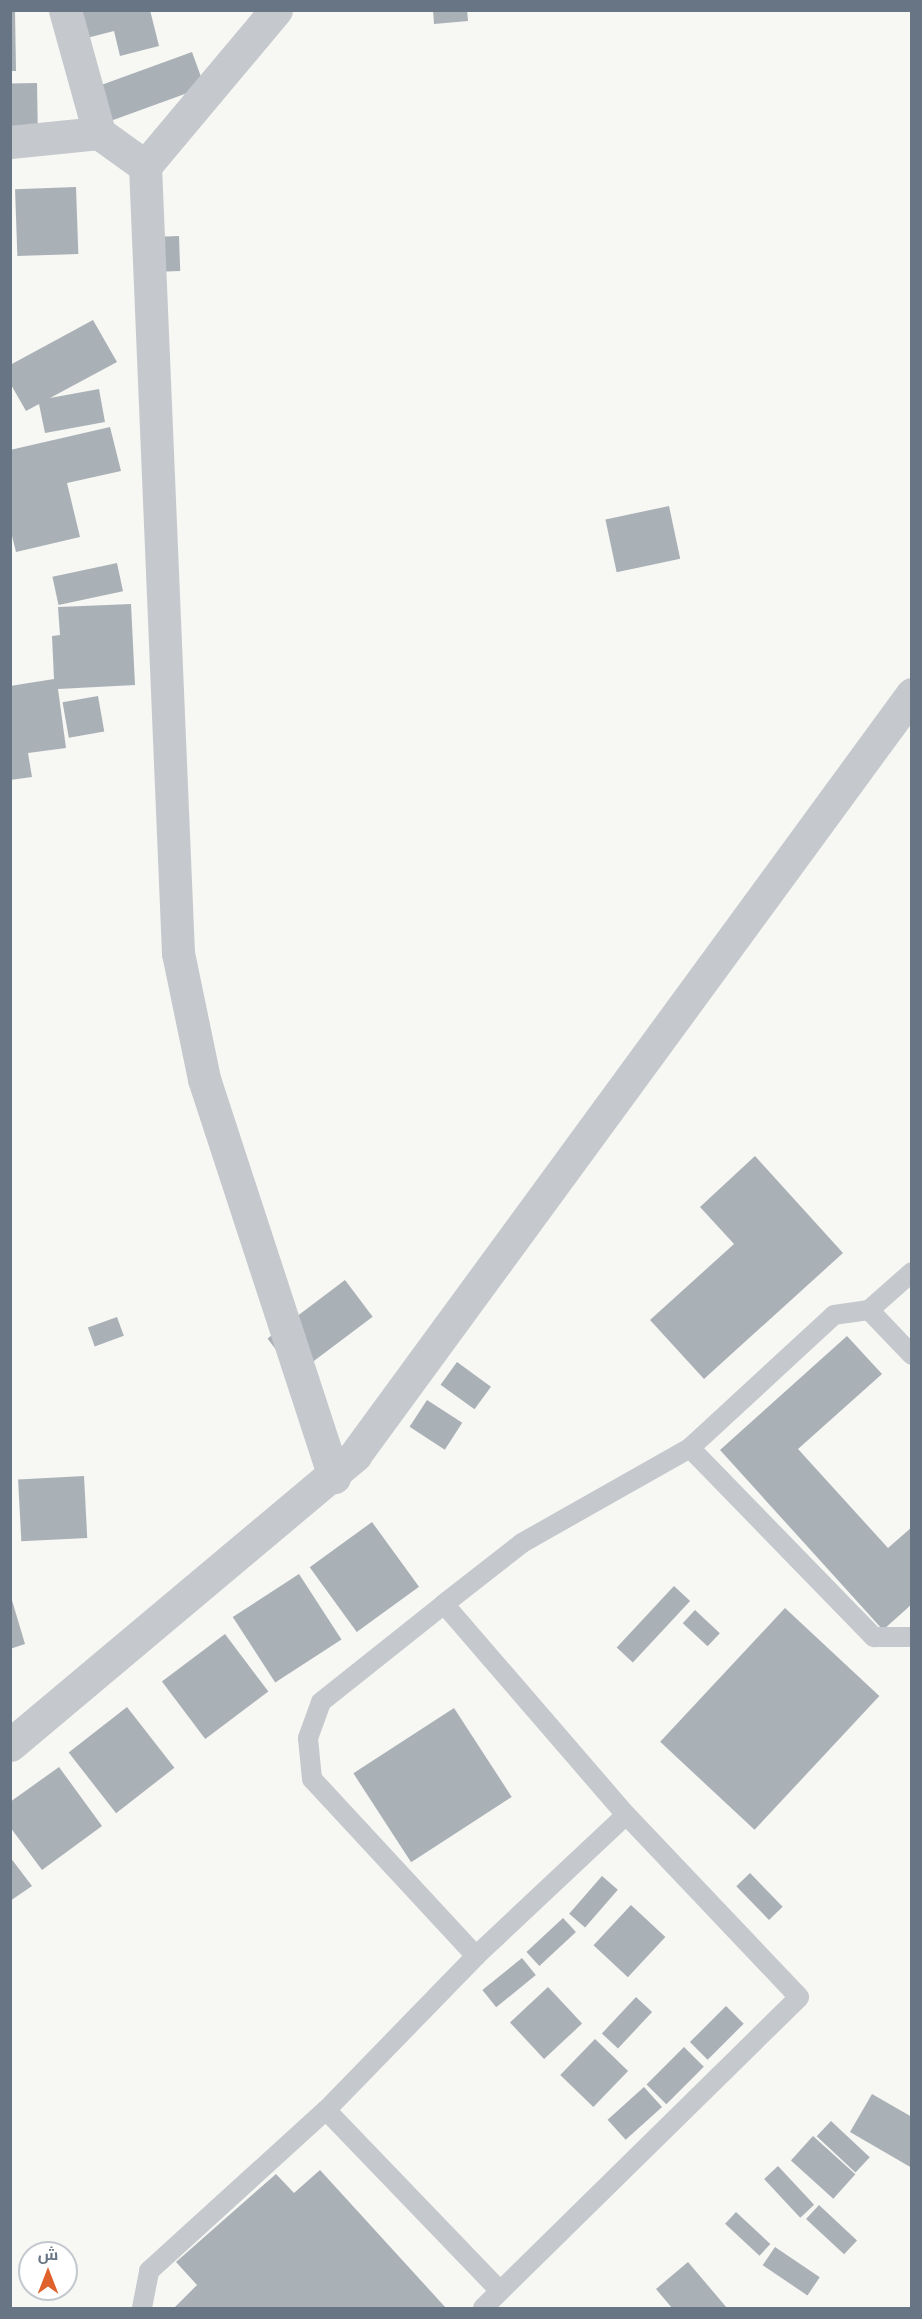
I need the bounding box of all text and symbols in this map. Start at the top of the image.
north arrow [18,2241,78,2301]
text: ش [38,2245,58,2264]

